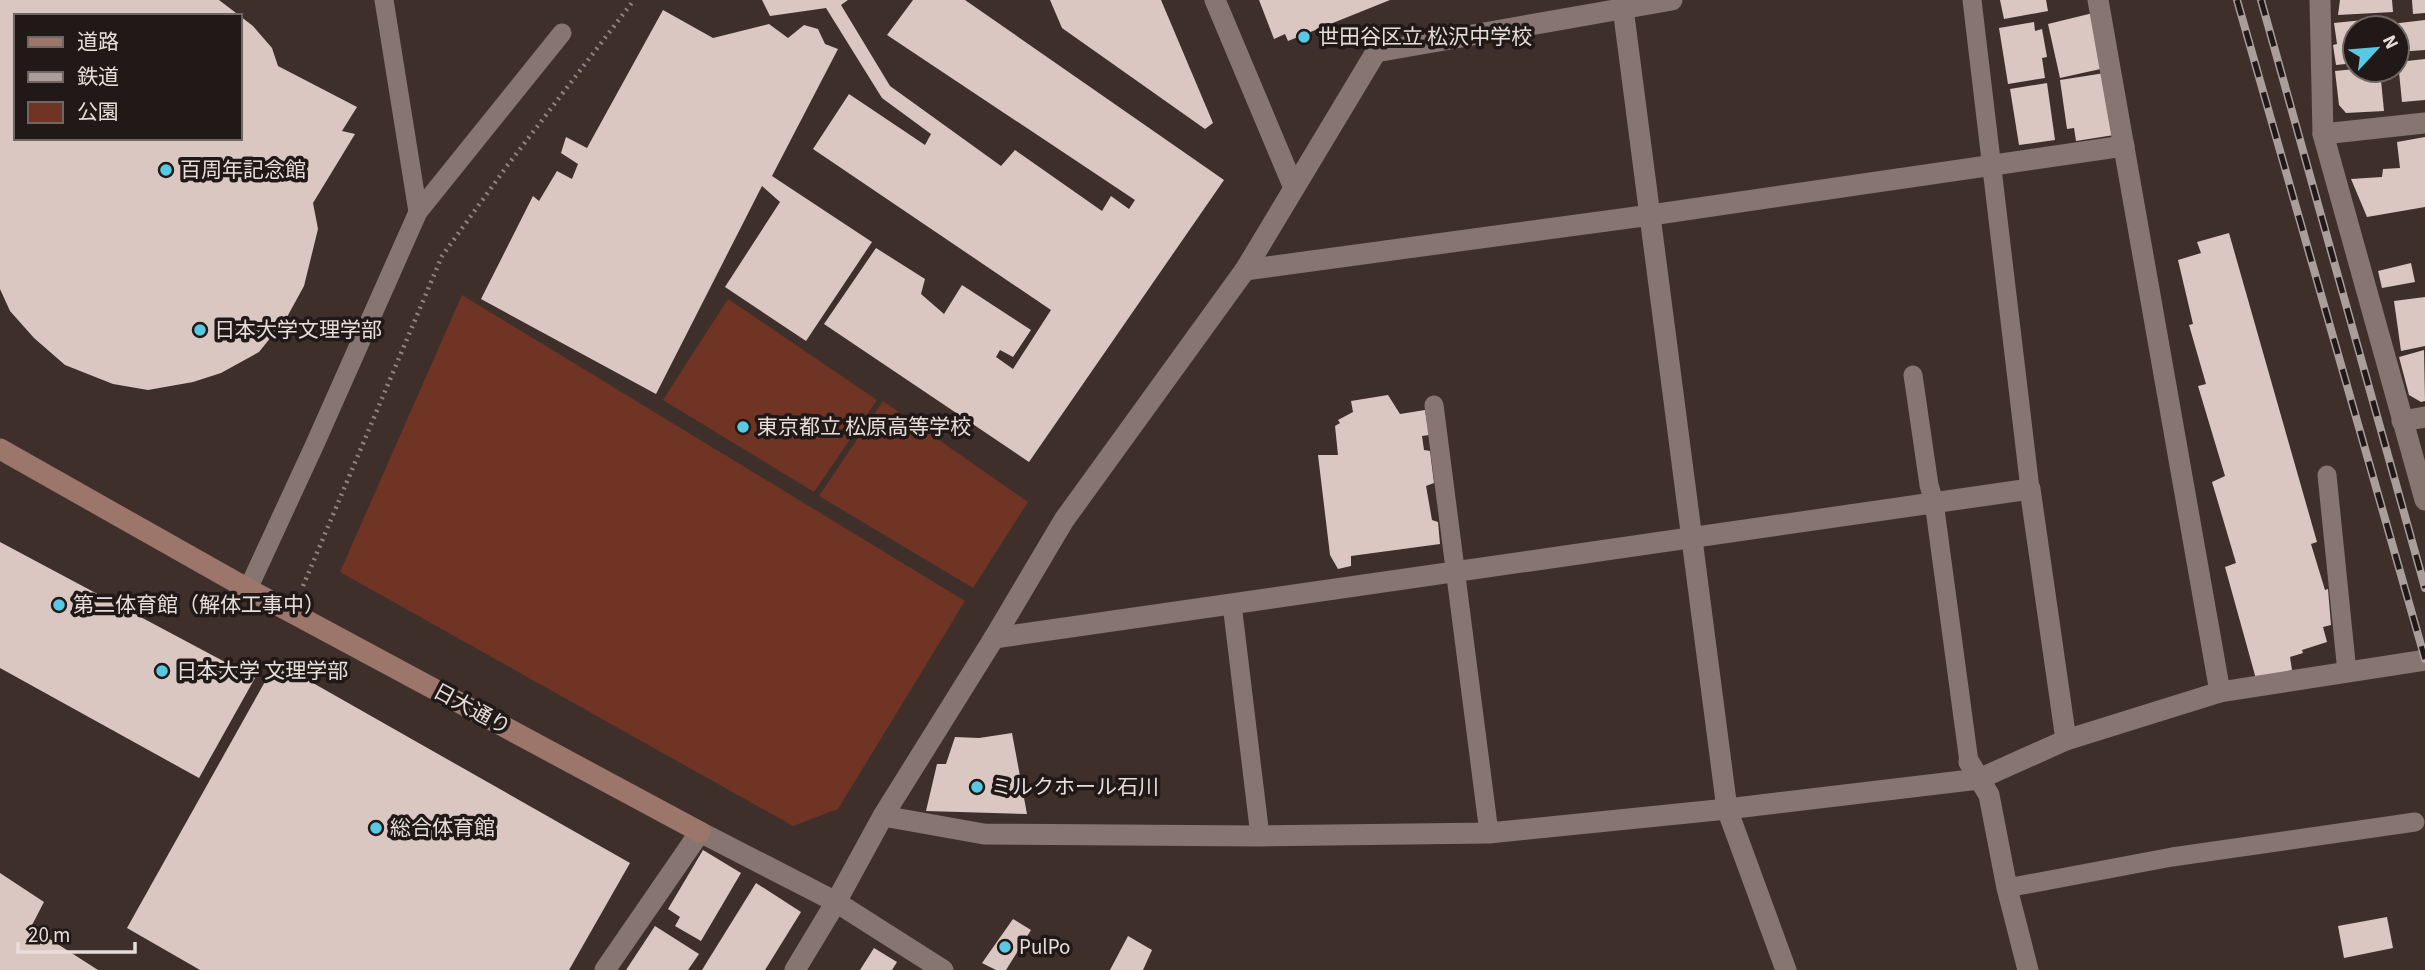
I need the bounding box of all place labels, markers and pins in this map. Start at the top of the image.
place label: 世田谷区立 松沢中学校 [1318,22,1532,52]
marker: 世田谷区立 松沢中学校 [1296,29,1312,45]
place label: 百周年記念館 [180,155,306,185]
marker: 百周年記念館 [158,162,174,178]
place label: 日本大学文理学部 [214,315,382,345]
marker: 日本大学文理学部 [192,322,208,338]
place label: 東京都立 松原高等学校 [757,412,971,442]
marker: 東京都立 松原高等学校 [735,419,751,435]
place label: 第二体育館（解体工事中） [73,590,325,620]
marker: 第二体育館（解体工事中） [51,597,67,613]
place label: 日本大学 文理学部 [176,656,348,686]
marker: 日本大学 文理学部 [154,663,170,679]
place label: ミルクホール石川 [991,772,1159,802]
marker: ミルクホール石川 [969,779,985,795]
place label: 総合体育館 [390,813,495,843]
marker: 総合体育館 [368,820,384,836]
place label: PulPo [1019,932,1070,962]
marker: PulPo [997,939,1013,955]

